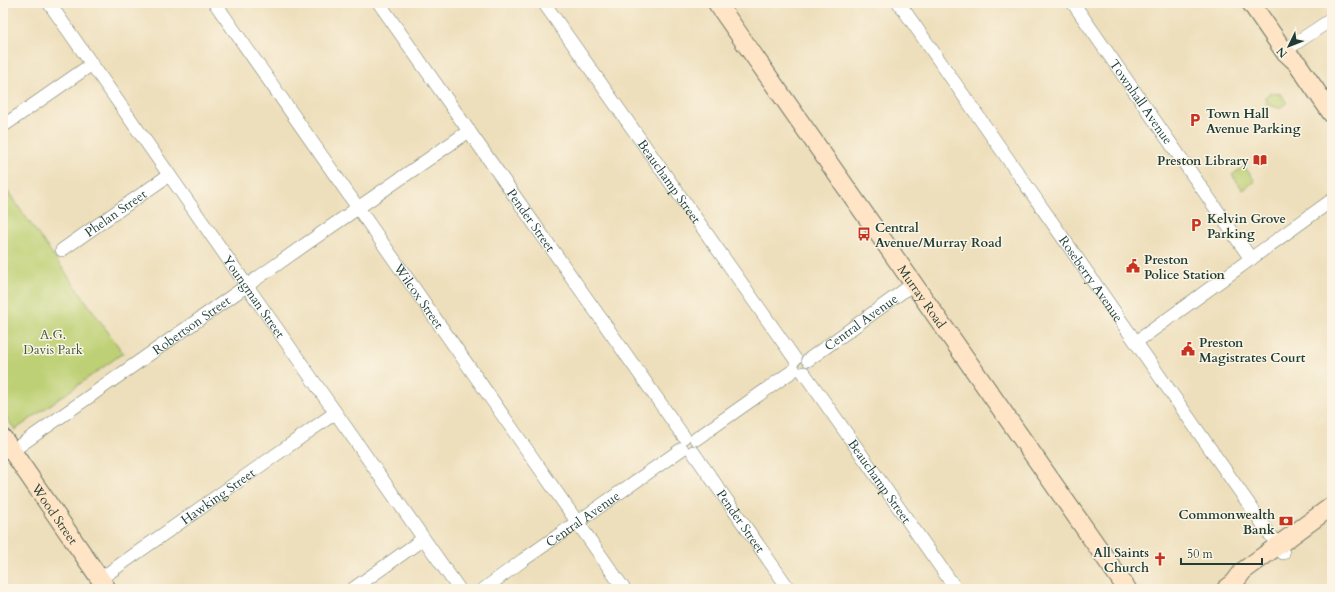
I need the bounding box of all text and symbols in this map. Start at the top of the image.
north arrow [1269,26,1309,66]
text: N [1273,44,1291,61]
street label: Townhall Avenue [1105,56,1177,148]
place label: Town Hall Avenue Parking [1206,105,1301,138]
parking icon: Town Hall Avenue Parking [1187,112,1203,128]
street label: Beauchamp Street [633,136,705,227]
place label: Preston Library [1157,152,1250,170]
library icon: Preston Library [1252,152,1268,168]
street label: Pender Street [502,185,559,256]
street label: Phelan Street [81,186,150,242]
place label: Kelvin Grove Parking [1207,210,1286,243]
parking icon: Kelvin Grove Parking [1188,217,1204,233]
place label: Central Avenue/Murray Road [875,219,1003,252]
bus stop icon: Central Avenue/Murray Road [856,226,872,242]
street label: Roseberry Avenue [1054,232,1127,326]
place label: Preston Police Station [1144,251,1226,284]
street label: Youngman Street [218,252,289,342]
public building icon: Preston Police Station [1125,258,1141,274]
street label: Wilcox Street [389,259,448,332]
street label: Murray Road [893,262,950,332]
street label: Central Avenue [821,290,902,355]
street label: Robertson Street [149,292,234,359]
park label: A.G. Davis Park [23,326,83,359]
place label: Preston Magistrates Court [1199,334,1306,367]
public building icon: Preston Magistrates Court [1180,341,1196,357]
street label: Beauchamp Street [843,436,915,527]
street label: Hawking Street [177,464,259,529]
street label: Wood Street [26,480,82,548]
street label: Pender Street [712,486,769,557]
street label: Central Avenue [542,487,624,552]
place label: Commonwealth Bank [1178,506,1276,539]
bank icon: Commonwealth Bank [1278,513,1294,529]
scale bar [1181,540,1262,566]
place label: All Saints Church [1093,544,1149,577]
text: 50 m [1187,546,1214,562]
church icon: All Saints Church [1152,551,1168,567]

